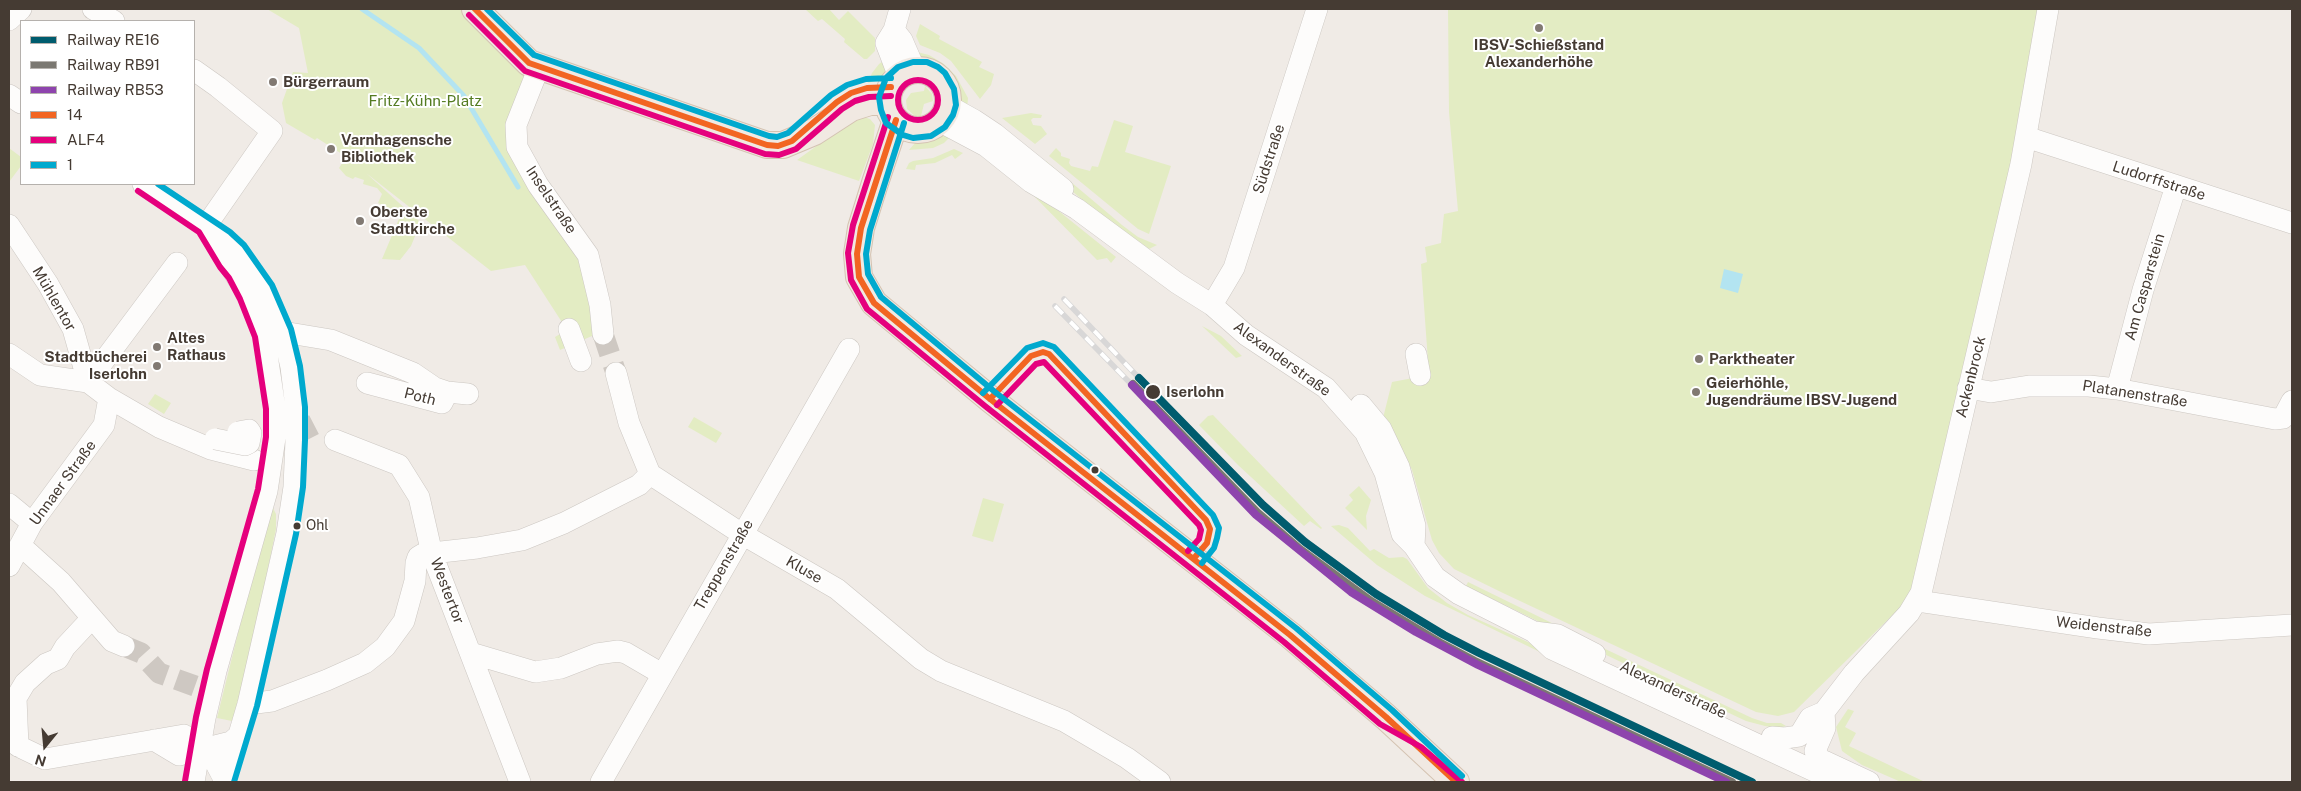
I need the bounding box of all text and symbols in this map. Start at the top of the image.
legend [20,20,195,185]
marker: IBSV-Schießstand Alexanderhöhe [1533,22,1545,34]
text: Railway RE16 [67,31,159,48]
place label: IBSV-Schießstand Alexanderhöhe [1474,36,1604,71]
text: Railway RB91 [67,56,160,73]
place label: Bürgerraum [283,73,369,91]
marker: Bürgerraum [267,76,279,88]
text: Railway RB53 [67,81,164,98]
park label: Fritz-Kühn-Platz [368,92,482,110]
text: 14 [67,106,83,123]
street label: Südstraße [1249,122,1289,196]
text: ALF4 [67,131,105,148]
place label: Varnhagensche Bibliothek [341,131,452,166]
marker: Varnhagensche Bibliothek [325,143,337,155]
text: 1 [67,156,73,173]
street label: Ludorffstraße [2110,157,2208,205]
street label: Inselstraße [522,163,580,237]
place label: Oberste Stadtkirche [370,203,455,238]
marker: Oberste Stadtkirche [354,215,366,227]
street label: Am Casparstein [2121,232,2169,342]
street label: Mühlentor [28,263,80,335]
street label: Alexanderstraße [1230,318,1334,400]
place label: Altes Rathaus [167,329,226,364]
street label: Ackenbrock [1952,334,1990,420]
marker: Altes Rathaus [151,341,163,353]
place label: Stadtbücherei Iserlohn [44,348,147,383]
place label: Parktheater [1709,350,1795,368]
marker: Parktheater [1693,353,1705,365]
marker: Stadtbücherei Iserlohn [151,360,163,372]
place label: Geierhöhle, Jugendräume IBSV-Jugend [1706,374,1897,409]
street label: Platanenstraße [2081,377,2189,411]
marker: Iserlohn [1144,383,1162,401]
place label: Iserlohn [1166,383,1224,401]
street label: Poth [402,384,438,410]
marker: Geierhöhle, Jugendräume IBSV-Jugend [1690,386,1702,398]
street label: Unnaer Straße [26,437,100,529]
unlabelled marker [1090,465,1100,475]
street label: Treppenstraße [691,516,757,614]
place label: Ohl [306,518,328,534]
marker: Ohl [292,521,302,531]
street label: Kluse [782,552,826,588]
street label: Westertor [426,555,468,627]
street label: Weidenstraße [2055,613,2153,641]
street label: Alexanderstraße [1617,657,1729,723]
north arrow [20,721,70,771]
text: N [33,751,48,770]

